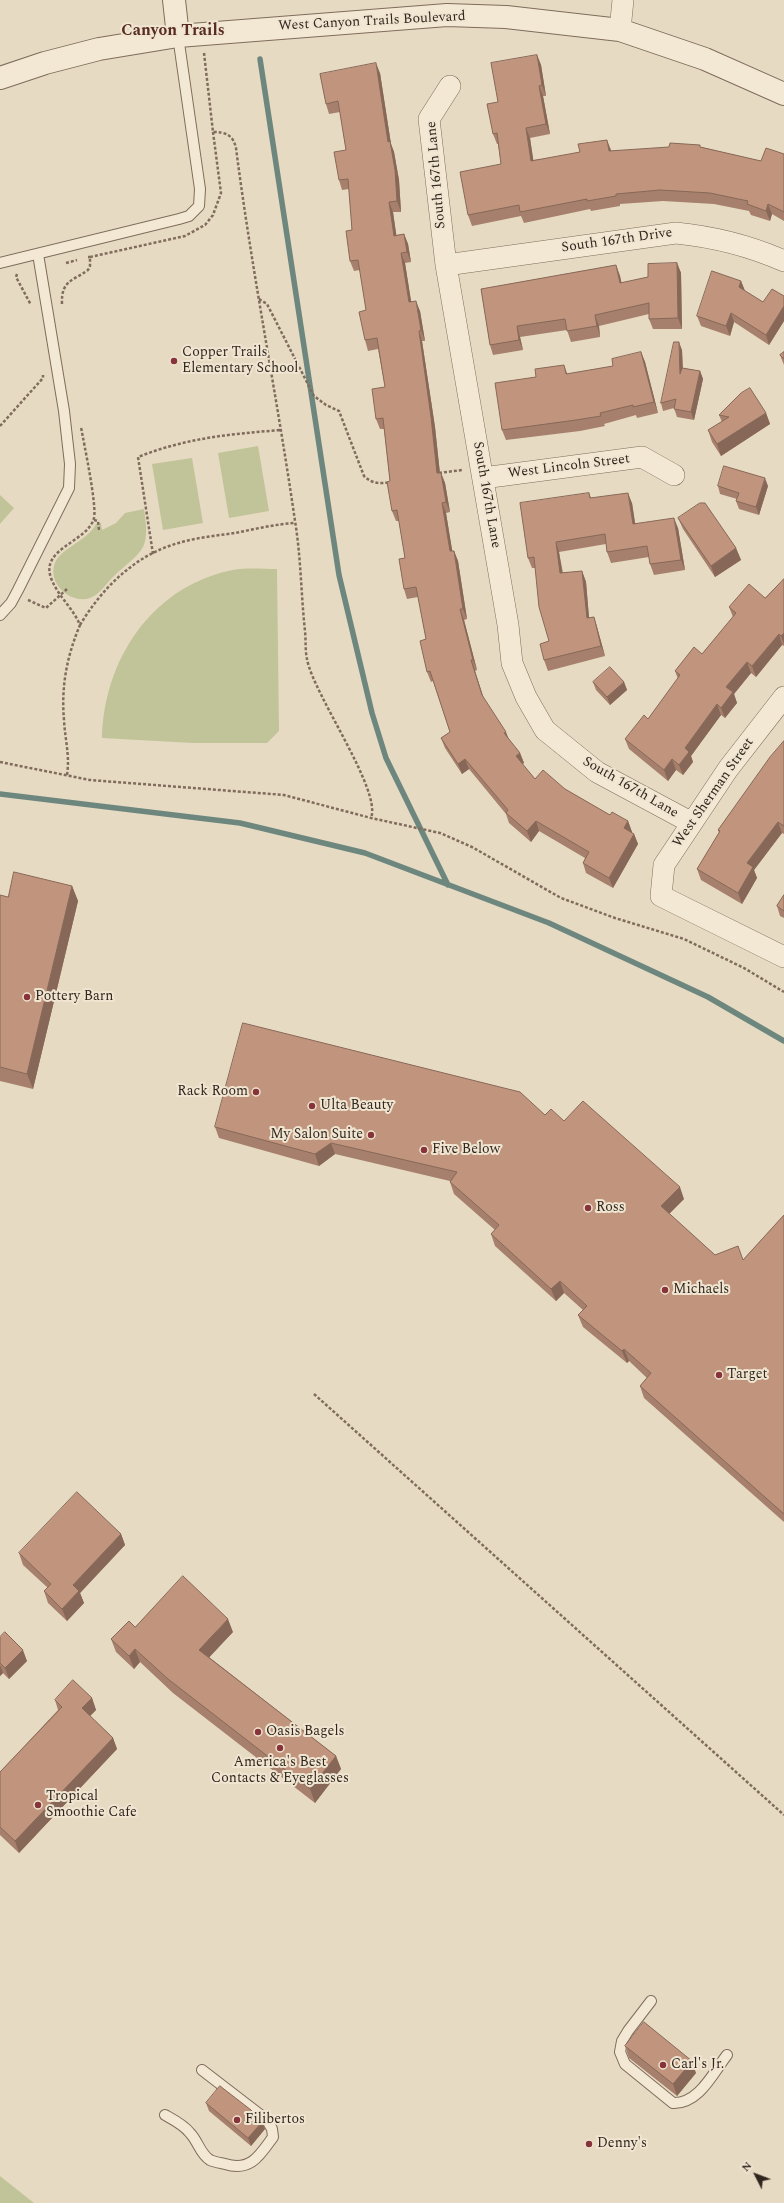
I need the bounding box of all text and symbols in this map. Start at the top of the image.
street label: West Canyon Trails Boulevard [278,9,466,35]
district label: Canyon Trails [121,22,225,42]
street label: South 167th Lane [424,120,450,230]
street label: South 167th Drive [561,225,673,257]
place label: Copper Trails Elementary School [182,345,298,378]
marker: Copper Trails Elementary School [169,356,179,366]
street label: South 167th Lane [468,440,504,550]
street label: West Lincoln Street [507,451,631,483]
street label: West Sherman Street [670,735,758,851]
street label: South 167th Lane [579,754,681,822]
place label: Pottery Barn [35,989,113,1005]
marker: Pottery Barn [22,992,32,1002]
place label: Rack Room [177,1084,248,1100]
marker: Rack Room [251,1087,261,1097]
place label: Ulta Beauty [320,1098,393,1114]
marker: Ulta Beauty [307,1101,317,1111]
place label: My Salon Suite [270,1127,363,1143]
marker: My Salon Suite [366,1130,376,1140]
place label: Five Below [432,1142,500,1158]
marker: Five Below [419,1145,429,1155]
place label: Ross [596,1200,625,1216]
marker: Ross [583,1203,593,1213]
place label: Michaels [673,1282,729,1298]
marker: Michaels [660,1285,670,1295]
place label: Target [727,1367,768,1383]
marker: Target [714,1370,724,1380]
place label: Oasis Bagels [266,1724,345,1740]
marker: Oasis Bagels [253,1727,263,1737]
marker: America's Best Contacts & Eyeglasses [275,1743,285,1753]
place label: America's Best Contacts & Eyeglasses [211,1755,349,1788]
place label: Tropical Smoothie Cafe [46,1789,137,1822]
marker: Tropical Smoothie Cafe [33,1800,43,1810]
place label: Carl's Jr. [671,2057,724,2073]
marker: Carl's Jr. [658,2060,668,2070]
place label: Filibertos [245,2112,305,2128]
marker: Filibertos [232,2115,242,2125]
place label: Denny's [597,2136,647,2152]
marker: Denny's [584,2139,594,2149]
north arrow [736,2155,776,2195]
text: N [737,2158,756,2176]

